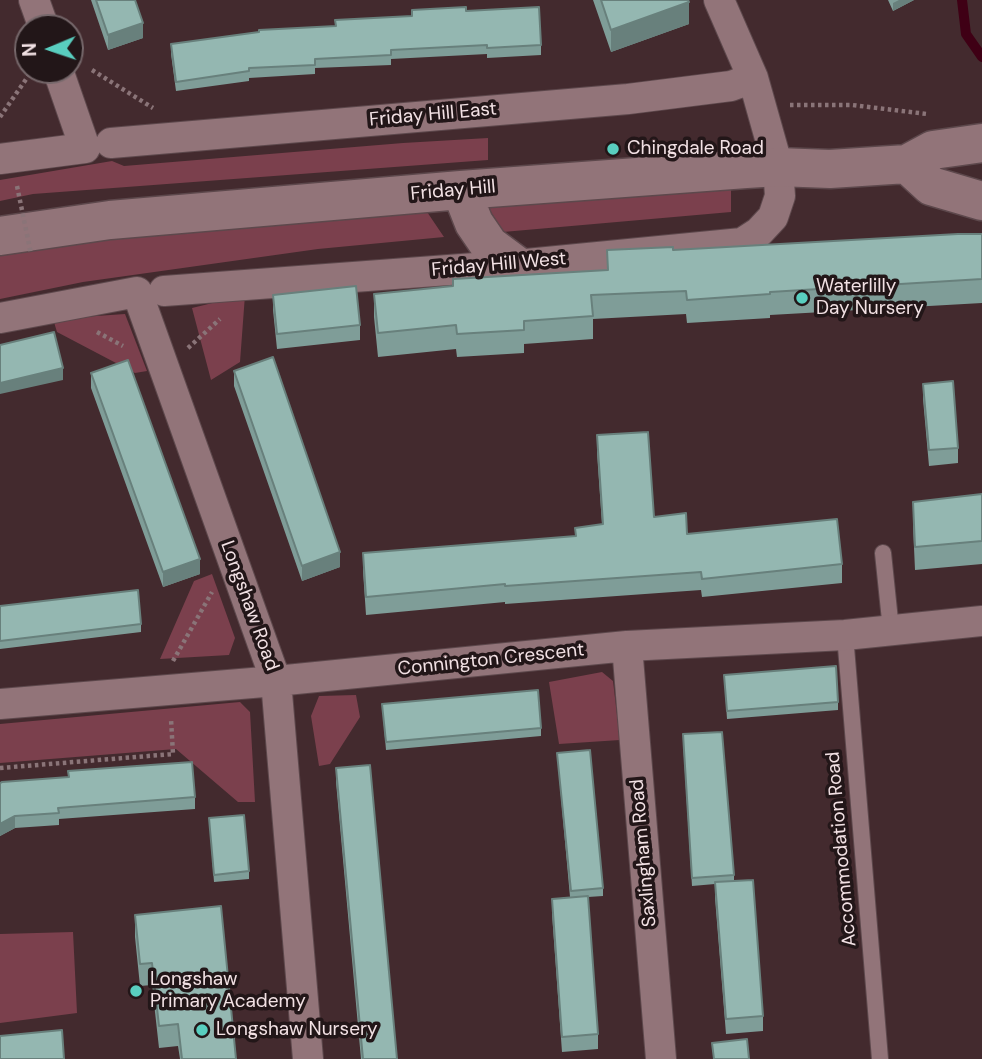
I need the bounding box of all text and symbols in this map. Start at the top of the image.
north arrow [14,14,84,84]
text: N [17,42,42,57]
street label: Friday Hill East [368,98,498,132]
place label: Chingdale Road [627,138,764,160]
marker: Chingdale Road [605,141,621,157]
street label: Friday Hill [410,176,496,206]
street label: Friday Hill West [431,248,567,282]
place label: Waterlilly Day Nursery [816,276,924,320]
marker: Waterlilly Day Nursery [794,290,810,306]
street label: Longshaw Road [215,538,283,674]
street label: Connington Crescent [396,639,586,681]
street label: Accommodation Road [822,751,862,947]
street label: Saxlingham Road [626,778,662,928]
place label: Longshaw Primary Academy [150,969,306,1013]
marker: Longshaw Primary Academy [128,983,144,999]
place label: Longshaw Nursery [216,1019,378,1041]
marker: Longshaw Nursery [194,1022,210,1038]

